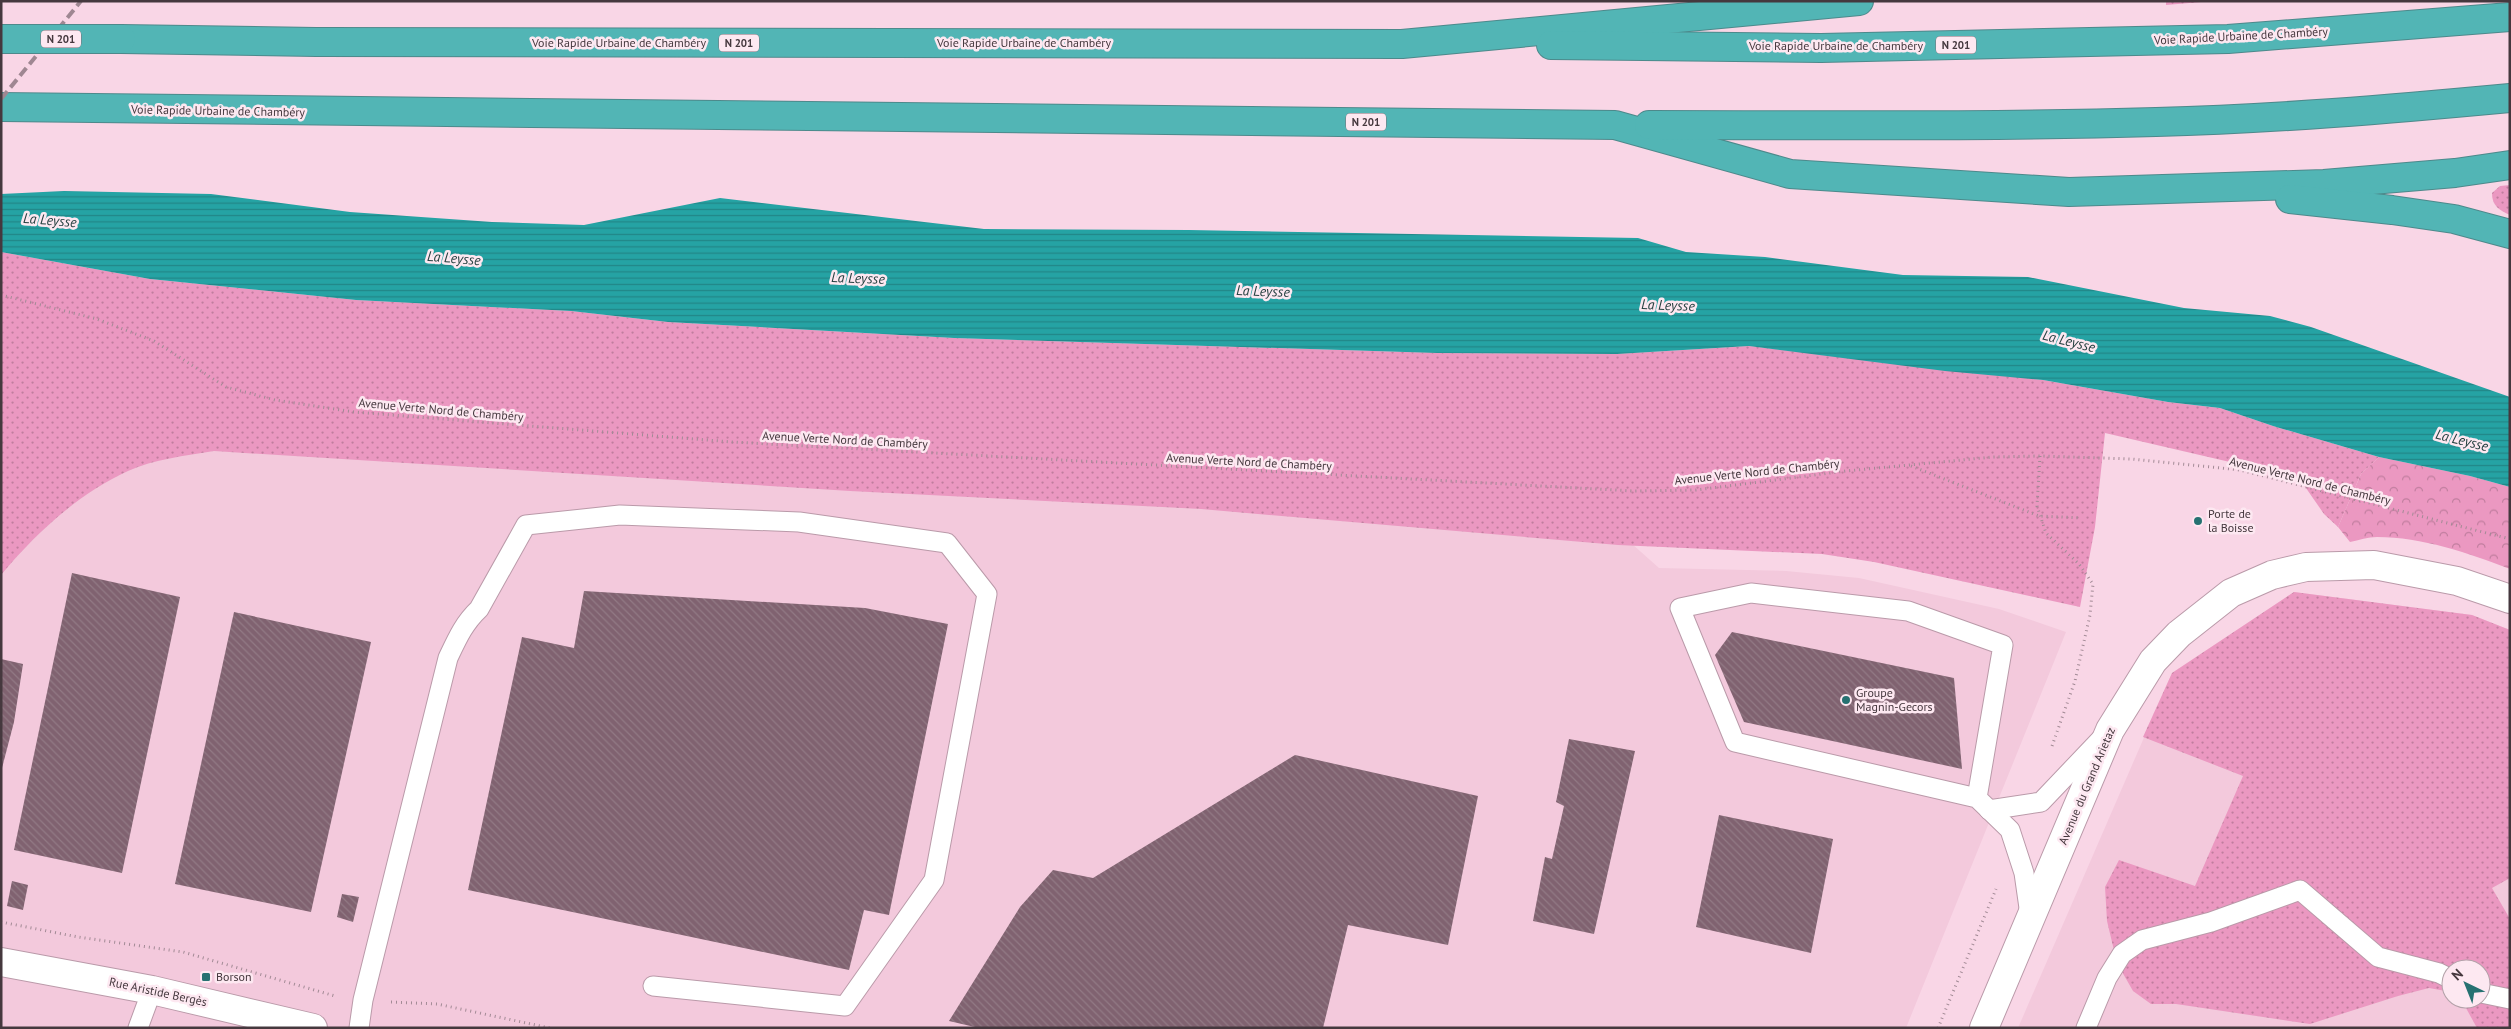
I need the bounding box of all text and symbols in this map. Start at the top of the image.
street label: Voie Rapide Urbaine de Chambéry [2153,23,2329,48]
road number: N 201 [41,30,81,48]
road number: N 201 [719,34,759,52]
street label: Voie Rapide Urbaine de Chambéry [531,35,706,50]
street label: Voie Rapide Urbaine de Chambéry [936,35,1111,50]
road number: N 201 [1936,36,1976,54]
street label: Voie Rapide Urbaine de Chambéry [1748,38,1923,53]
street label: Voie Rapide Urbaine de Chambéry [130,101,306,120]
road number: N 201 [1346,114,1386,130]
water label: La Leysse [22,209,78,231]
water label: La Leysse [426,247,482,269]
water label: La Leysse [831,268,886,288]
water label: La Leysse [1236,281,1291,301]
water label: La Leysse [1641,295,1696,315]
water label: La Leysse [2041,326,2098,356]
street label: Avenue Verte Nord de Chambéry [358,395,525,424]
water label: La Leysse [2434,425,2491,455]
street label: Avenue Verte Nord de Chambéry [762,428,929,451]
street label: Avenue Verte Nord de Chambéry [1166,450,1333,473]
street label: Avenue Verte Nord de Chambéry [2228,453,2393,508]
street label: Avenue Verte Nord de Chambéry [1674,455,1840,488]
place label: Porte de la Boisse [2208,506,2254,535]
marker: Porte de la Boisse [2192,515,2204,527]
place label: Groupe Magnin-Gecors [1856,685,1933,714]
marker: Groupe Magnin-Gecors [1840,694,1852,706]
street label: Avenue du Grand Arietaz [2055,725,2118,847]
north arrow [2441,959,2491,1009]
text: N [2448,965,2467,984]
place label: Borson [216,969,252,984]
marker: Borson [200,971,212,983]
street label: Rue Aristide Bergès [108,974,208,1009]

